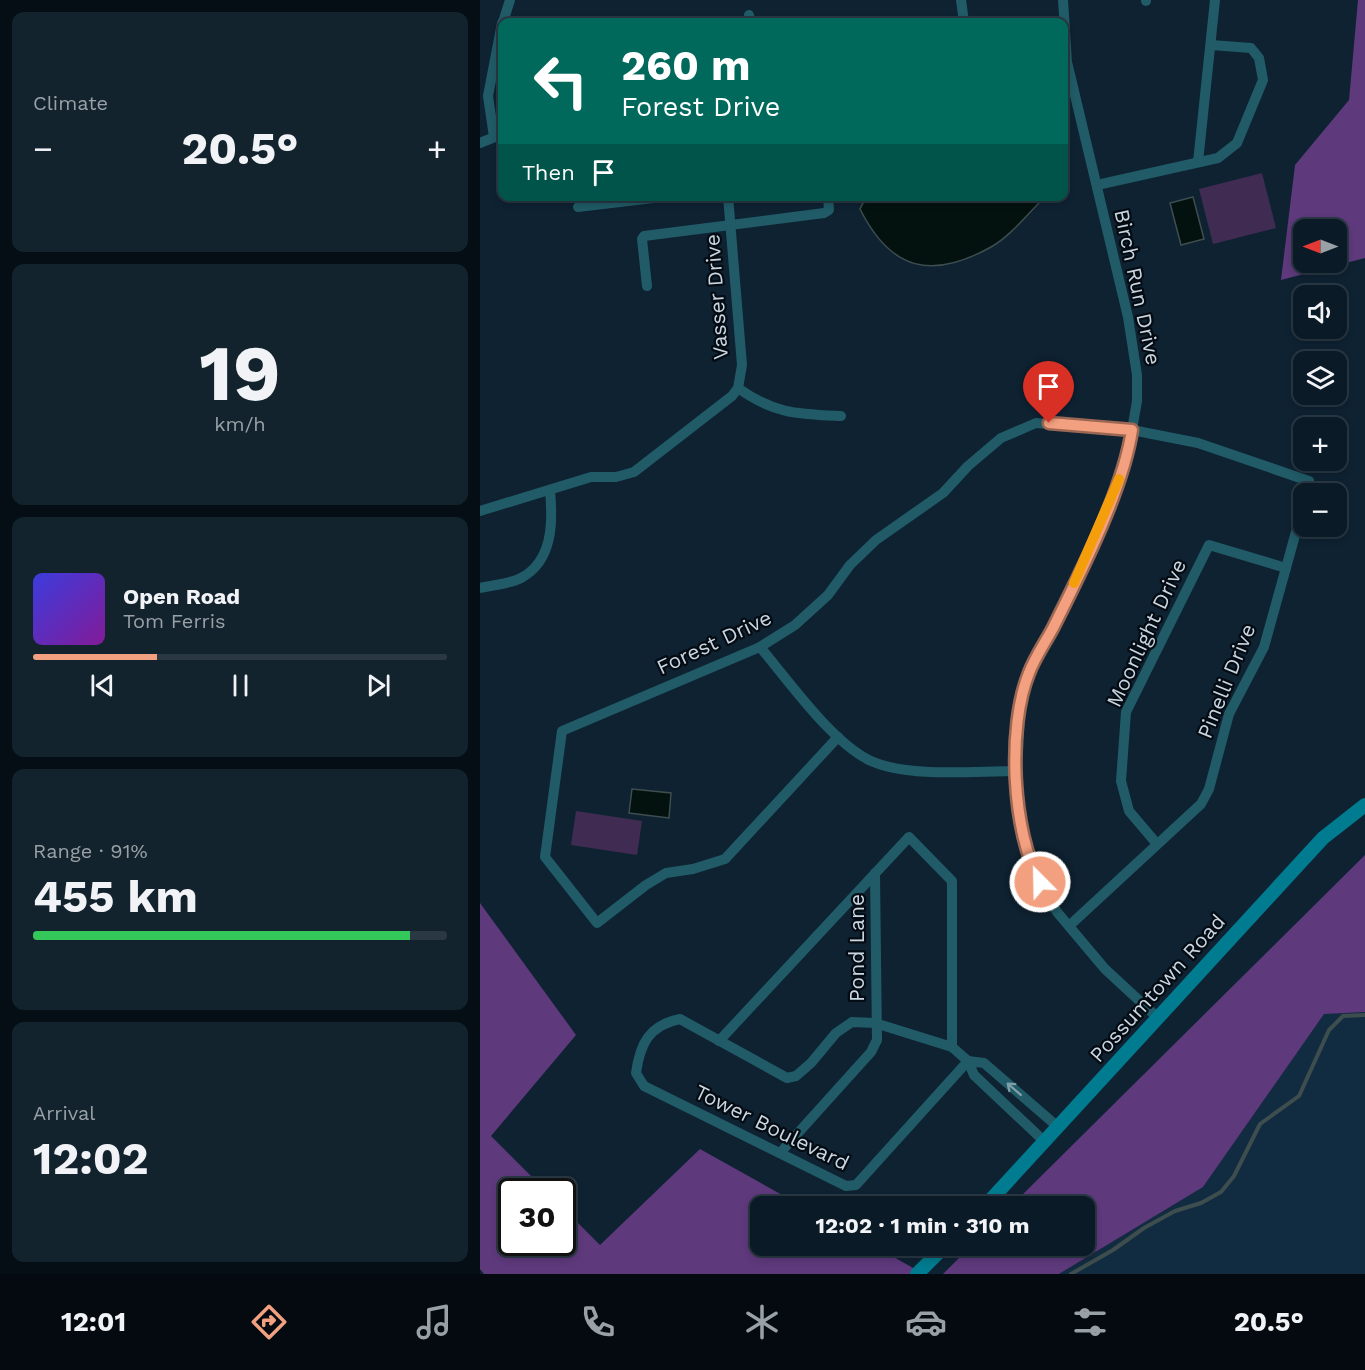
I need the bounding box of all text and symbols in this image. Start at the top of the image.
text: 260 m [621,41,751,90]
icon: left [522,42,600,120]
text: Climate [33,91,108,115]
text: Forest Drive [621,91,780,123]
text: 20.5° [182,122,298,175]
text: − [33,129,53,168]
text: + [427,129,447,168]
icon: arrive [587,156,620,189]
text: Then [522,160,575,185]
street label: Birch Run Drive [1109,207,1167,367]
north arrow [1293,219,1347,273]
map controls [1293,219,1347,537]
street label: Vasser Drive [699,233,733,361]
button: sound [1293,285,1347,339]
text: 19 [199,327,281,419]
button: layers [1293,351,1347,405]
pin [1023,361,1074,423]
icon: arrive [1032,370,1065,403]
text: km/h [214,412,266,436]
button: + [1293,417,1347,471]
button: − [1293,483,1347,537]
street label: Moonlight Drive [1101,555,1191,711]
text: Open Road [123,584,240,609]
street label: Forest Drive [653,604,775,680]
text: Tom Ferris [123,609,226,633]
street label: Pinelli Drive [1192,620,1260,742]
icon: previous [86,669,119,702]
icon: pause [224,669,257,702]
icon: next [362,669,395,702]
text: Range · 91% [33,839,148,863]
position arrow [1008,850,1072,914]
text: 455 km [33,870,198,923]
street label: Pond Lane [844,894,869,1002]
street label: Possumtown Road [1084,909,1230,1067]
street label: Tower Boulevard [691,1079,853,1175]
one-way arrow [1007,1082,1022,1096]
text: Arrival [33,1101,95,1125]
text: 12:02 [33,1132,149,1185]
speed limit sign: 30 [498,1178,576,1256]
text: 12:02 · 1 min · 310 m [816,1213,1029,1238]
icon: directions [248,1301,290,1343]
icon: music [413,1301,455,1343]
icon: phone [577,1301,619,1343]
icon: climate [741,1301,783,1343]
icon: car [905,1301,947,1343]
icon: filters [1069,1301,1111,1343]
text: 12:01 [61,1306,126,1338]
text: 20.5° [1234,1306,1304,1338]

